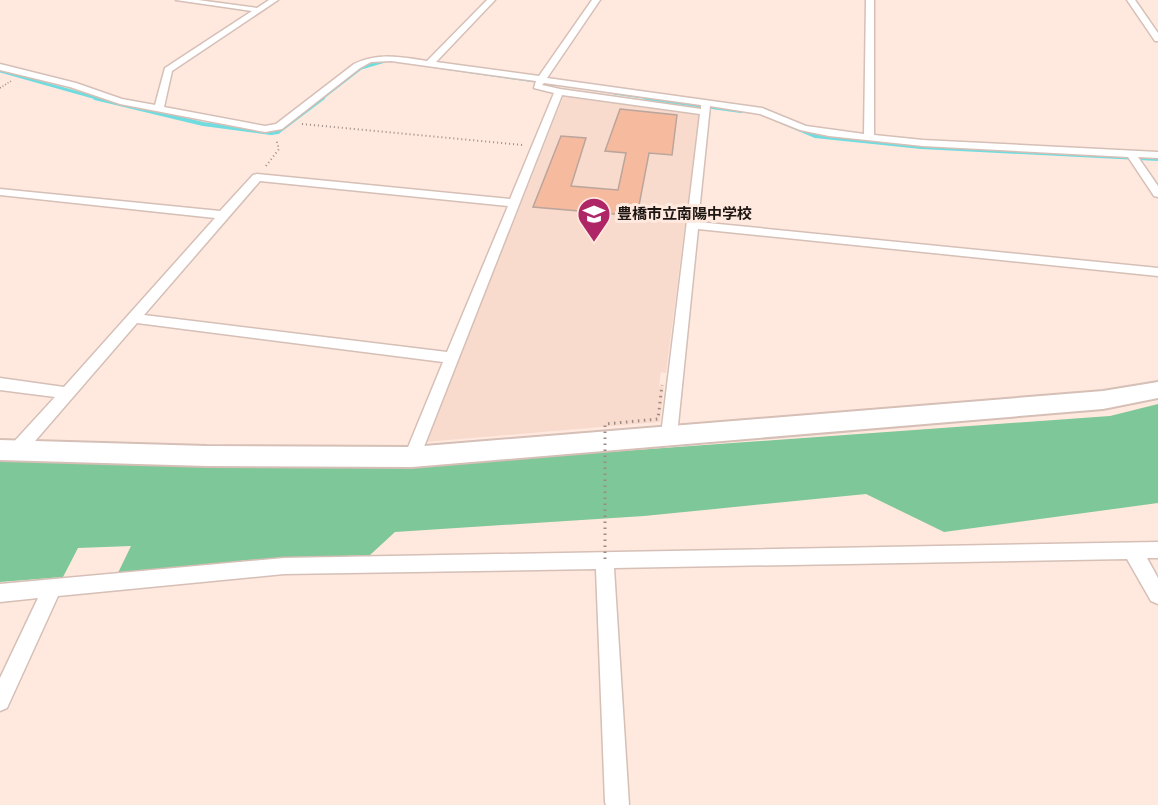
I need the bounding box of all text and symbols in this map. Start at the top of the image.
school or university icon: 豊橋市立南陽中学校 [576,196,612,243]
place label: 豊橋市立南陽中学校 [617,205,752,223]

